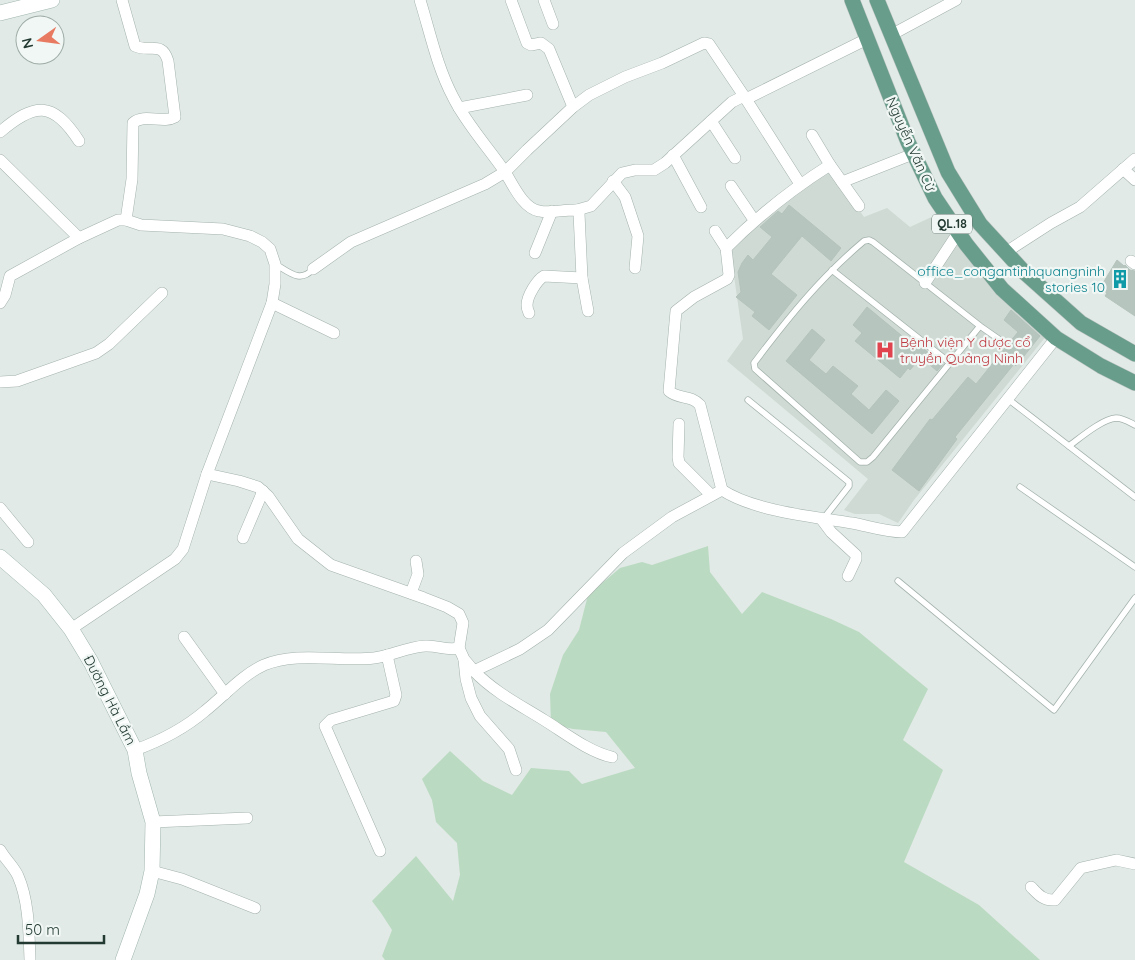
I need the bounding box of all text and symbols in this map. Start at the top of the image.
north arrow [15,15,65,65]
text: N [17,36,37,50]
street label: Nguyễn Văn Cừ [882,94,940,195]
road number: QL.18 [932,214,972,233]
place label: office_congantinhquangninh stories 10 [917,262,1105,296]
building icon: office_congantinhquangninh stories 10 [1109,268,1131,290]
place label: Bệnh viện Y dược cổ truyền Quảng Ninh [900,333,1031,367]
hospital icon: Bệnh viện Y dược cổ truyền Quảng Ninh [874,339,896,361]
street label: Đường Hà Lầm [80,652,140,748]
scale bar [18,912,104,944]
text: 50 m [25,920,60,939]

